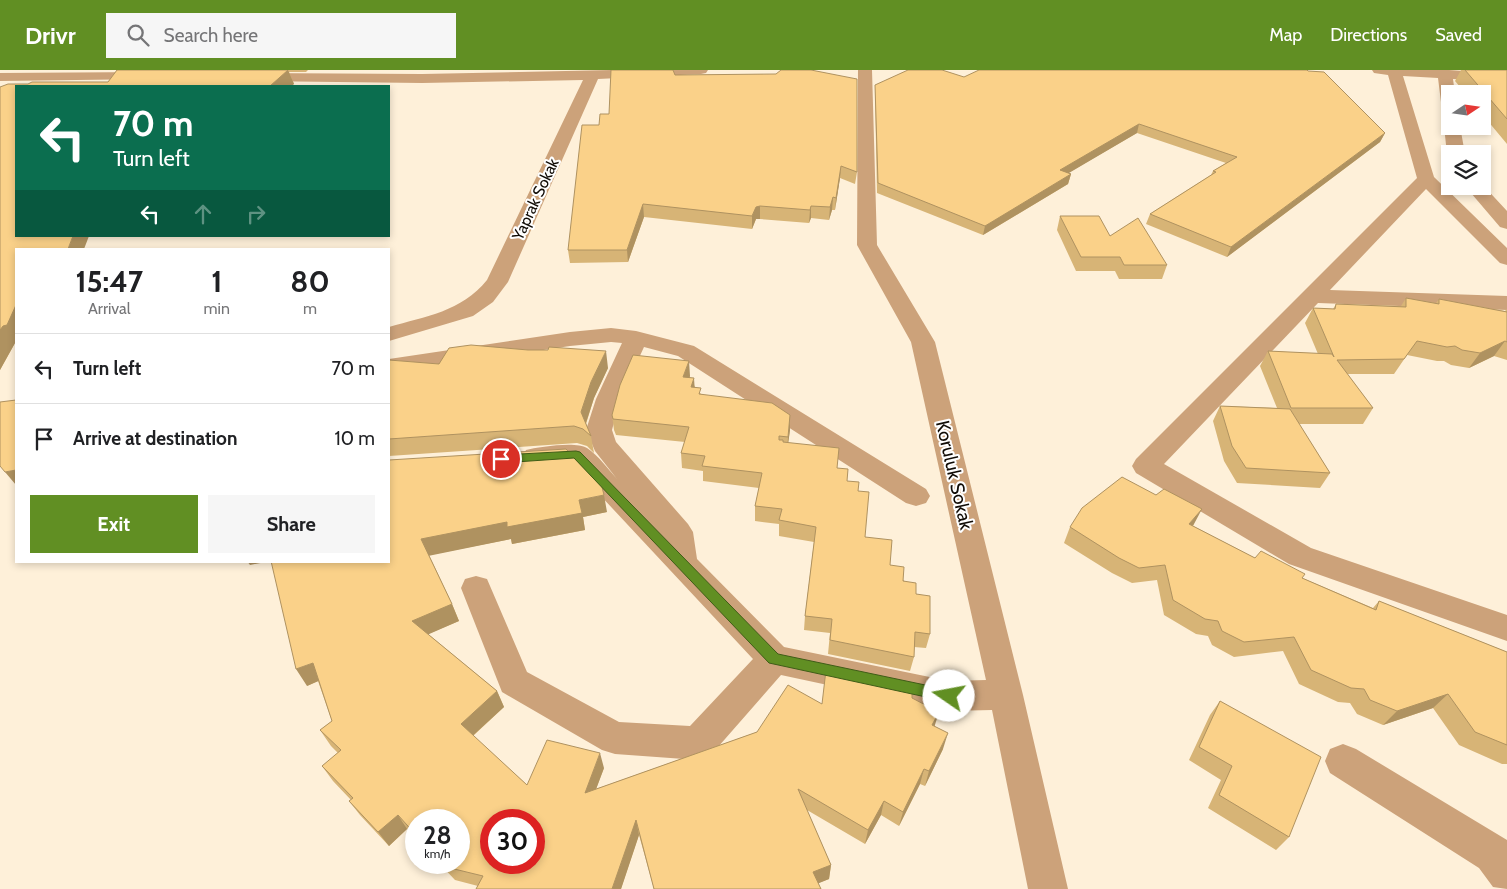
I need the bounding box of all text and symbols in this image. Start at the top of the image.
search box [106,13,456,58]
text: Drivr [25,21,76,50]
icon: search [124,21,152,49]
text: Search here [164,24,258,47]
text: Map [1269,24,1302,46]
text: Directions [1330,24,1407,46]
text: Saved [1435,24,1482,46]
north arrow [1441,85,1491,135]
map controls [1441,85,1491,195]
text: 70 m [113,102,194,145]
icon: left [30,105,95,170]
text: Turn left [113,145,190,172]
button: layers [1441,145,1491,195]
street label: Yaprak Sokak [508,155,563,244]
icon: left [136,200,164,228]
icon: ahead [189,200,217,228]
icon: right [242,200,270,228]
text: 15:47 [75,263,143,300]
text: 1 [211,263,222,300]
text: 80 [290,263,330,300]
text: Arrival [88,299,131,318]
text: min [204,299,230,318]
text: m [303,299,317,318]
icon: left [30,355,58,383]
text: Turn left [73,357,141,380]
text: 70 m [331,357,375,380]
street label: Koruluk Sokak [931,418,978,532]
icon: arrive [30,425,58,453]
text: Arrive at destination [73,427,237,450]
text: 10 m [335,427,375,450]
pin [480,438,522,480]
icon: arrive [487,445,515,473]
button: Exit [30,495,198,553]
button: Share [208,495,375,553]
position arrow [922,669,974,721]
speed limit sign: 30 [480,809,545,874]
text: 28 [423,820,452,850]
text: km/h [424,846,451,861]

